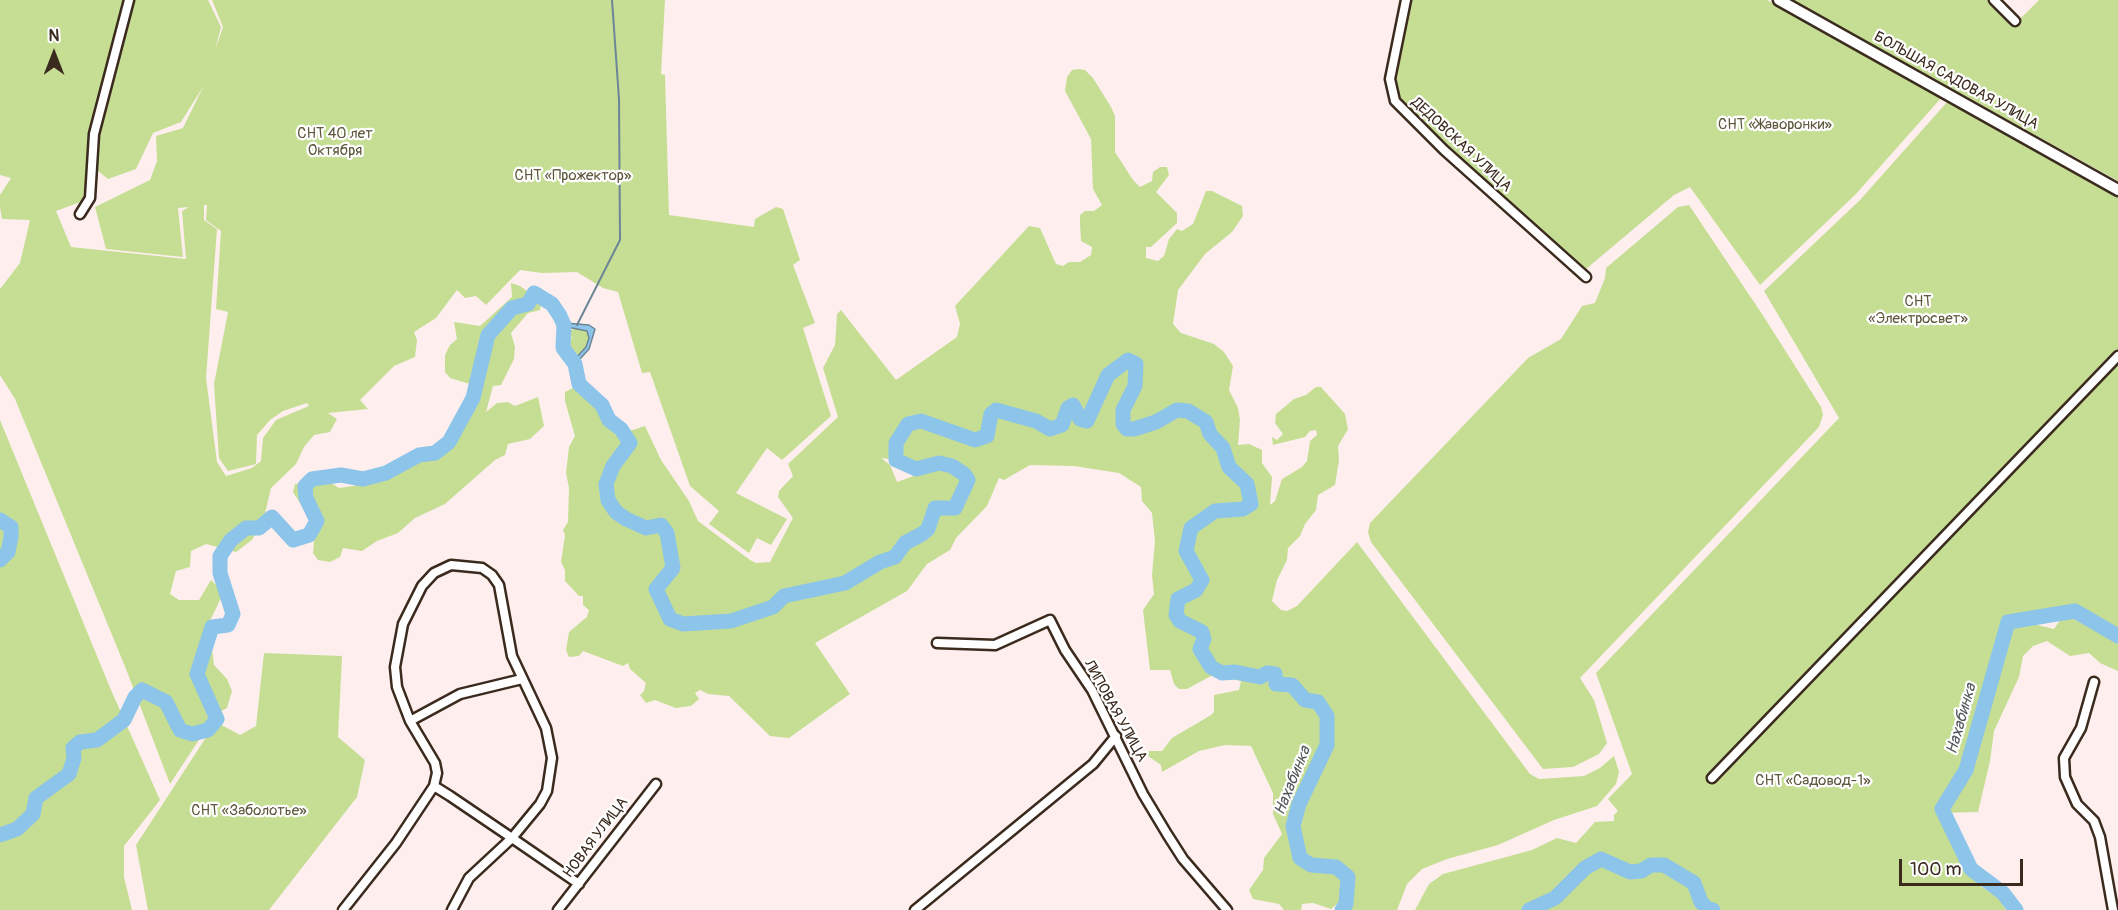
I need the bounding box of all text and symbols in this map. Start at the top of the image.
north arrow [24,24,84,84]
text: N [49,26,59,46]
street label: БОЛЬШАЯ САДОВАЯ УЛИЦА [1871,28,2041,134]
street label: ДЕДОВСКАЯ УЛИЦА [1407,94,1515,196]
park label: СНТ «Жаворонки» [1718,116,1832,134]
park label: СНТ 40 лет Октября [297,125,373,160]
park label: СНТ «Прожектор» [515,167,631,185]
park label: СНТ «Электросвет» [1868,293,1968,328]
street label: ЛИПОВАЯ УЛИЦА [1079,657,1151,765]
water label: Нахабинка [1943,682,1981,756]
water label: Нахабинка [1271,744,1315,818]
park label: СНТ «Садовод-1» [1755,772,1871,790]
street label: НОВАЯ УЛИЦА [560,794,632,882]
park label: СНТ «Заболотье» [191,802,307,820]
scale bar [1902,847,2026,885]
text: 100 m [1910,858,1962,881]

